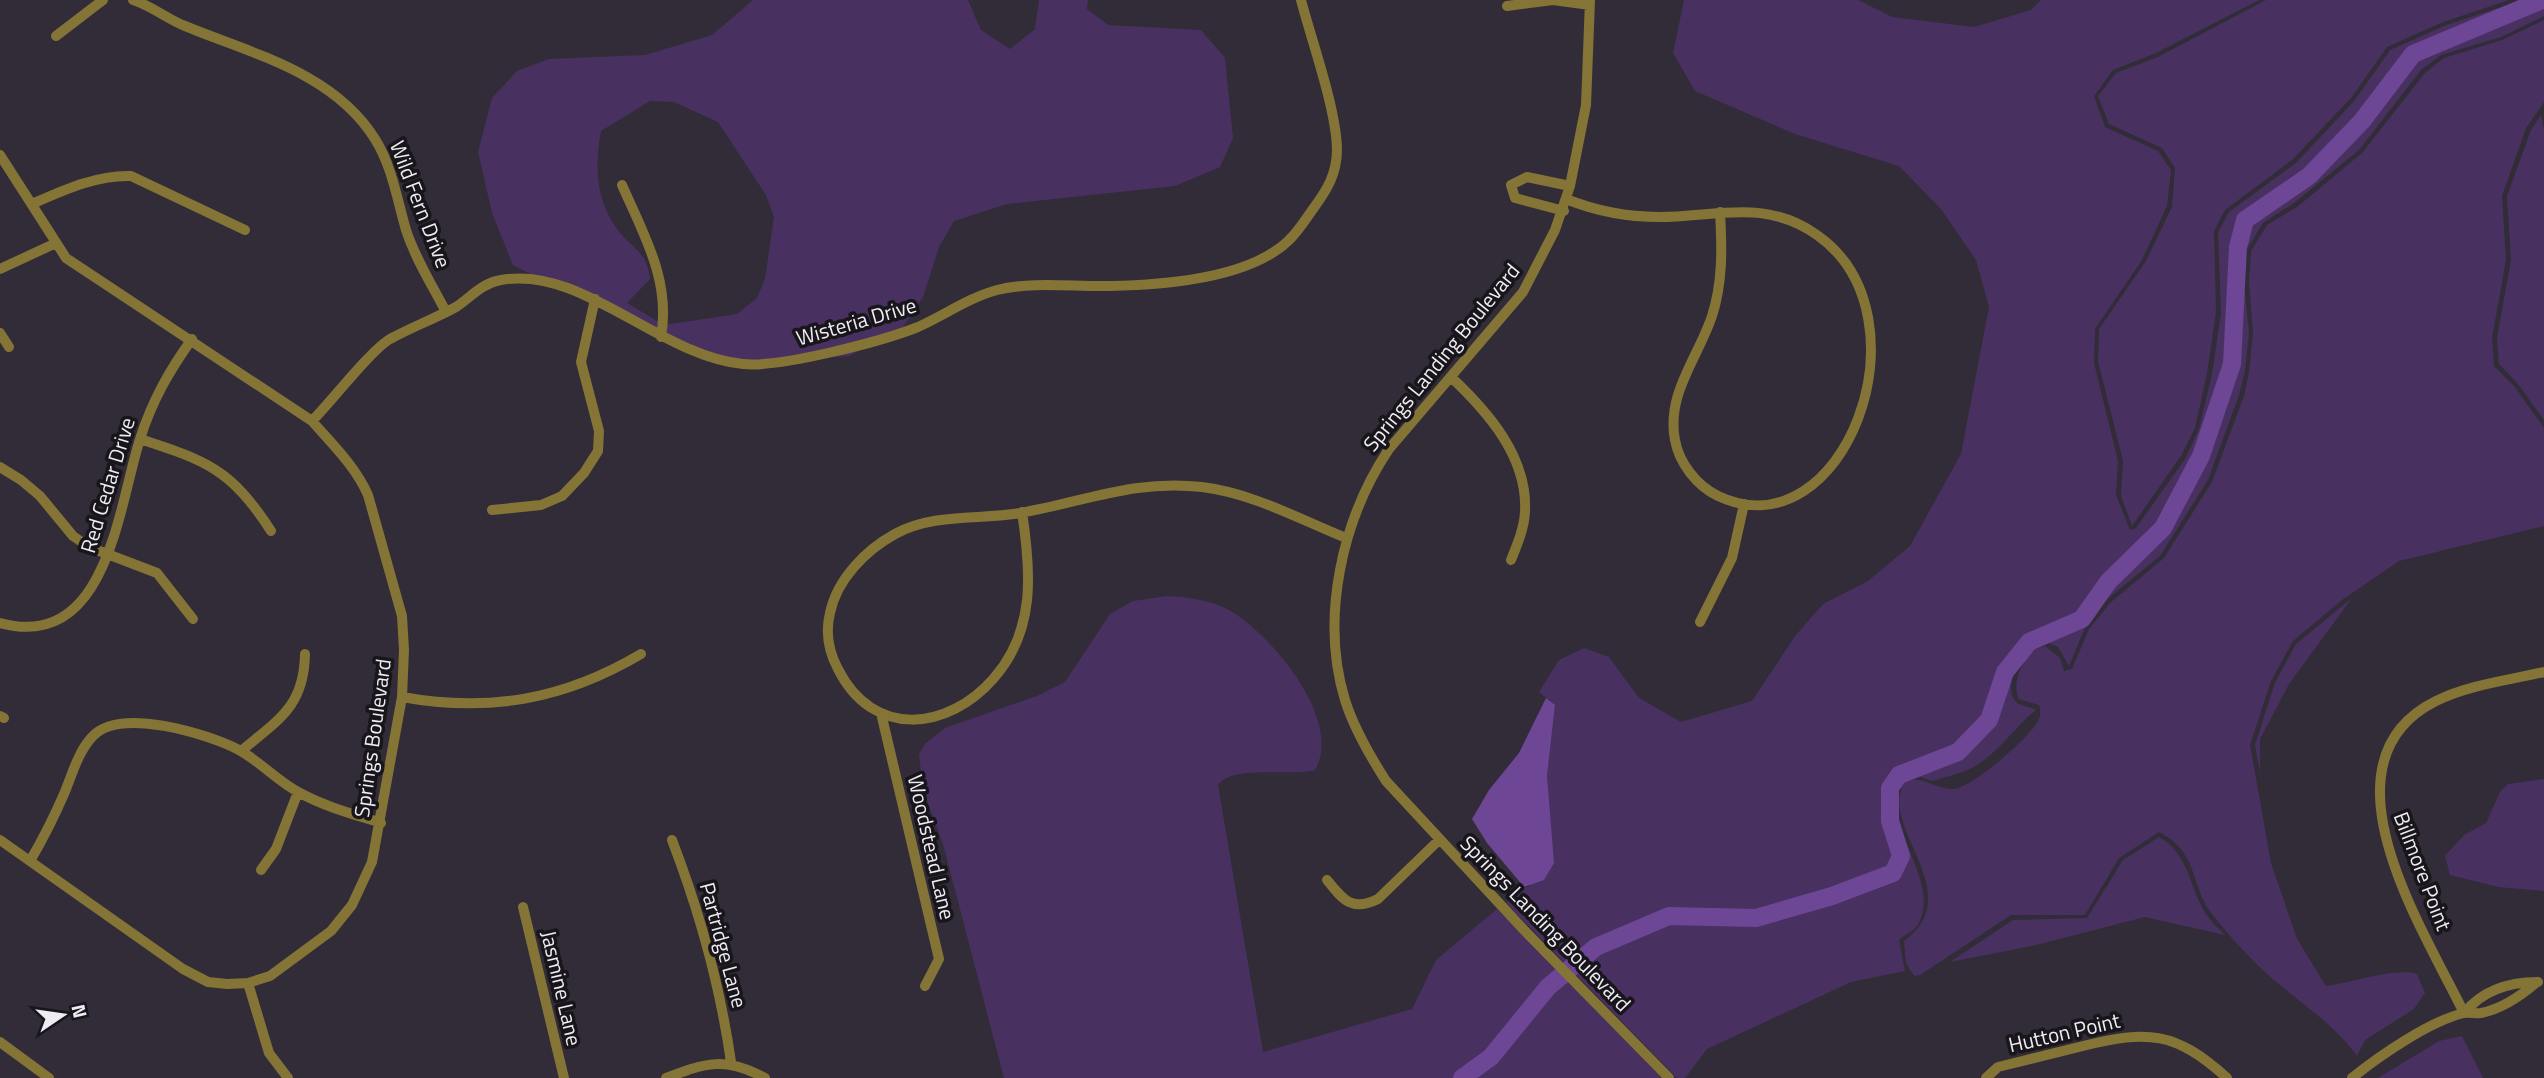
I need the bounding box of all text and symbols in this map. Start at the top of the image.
street label: Wild Fern Drive [382,136,460,272]
street label: Springs Landing Boulevard [1355,256,1527,458]
street label: Wisteria Drive [792,289,920,353]
street label: Red Cedar Drive [71,413,143,557]
street label: Springs Boulevard [345,657,399,819]
street label: Woodstead Lane [900,771,964,923]
street label: Billmore Point [2386,807,2461,936]
street label: Springs Landing Boulevard [1453,828,1639,1018]
street label: Partridge Lane [692,879,756,1011]
street label: Jasmine Lane [533,927,591,1049]
north arrow [28,980,98,1050]
text: N [64,1001,96,1021]
street label: Hutton Point [2005,1003,2124,1060]

